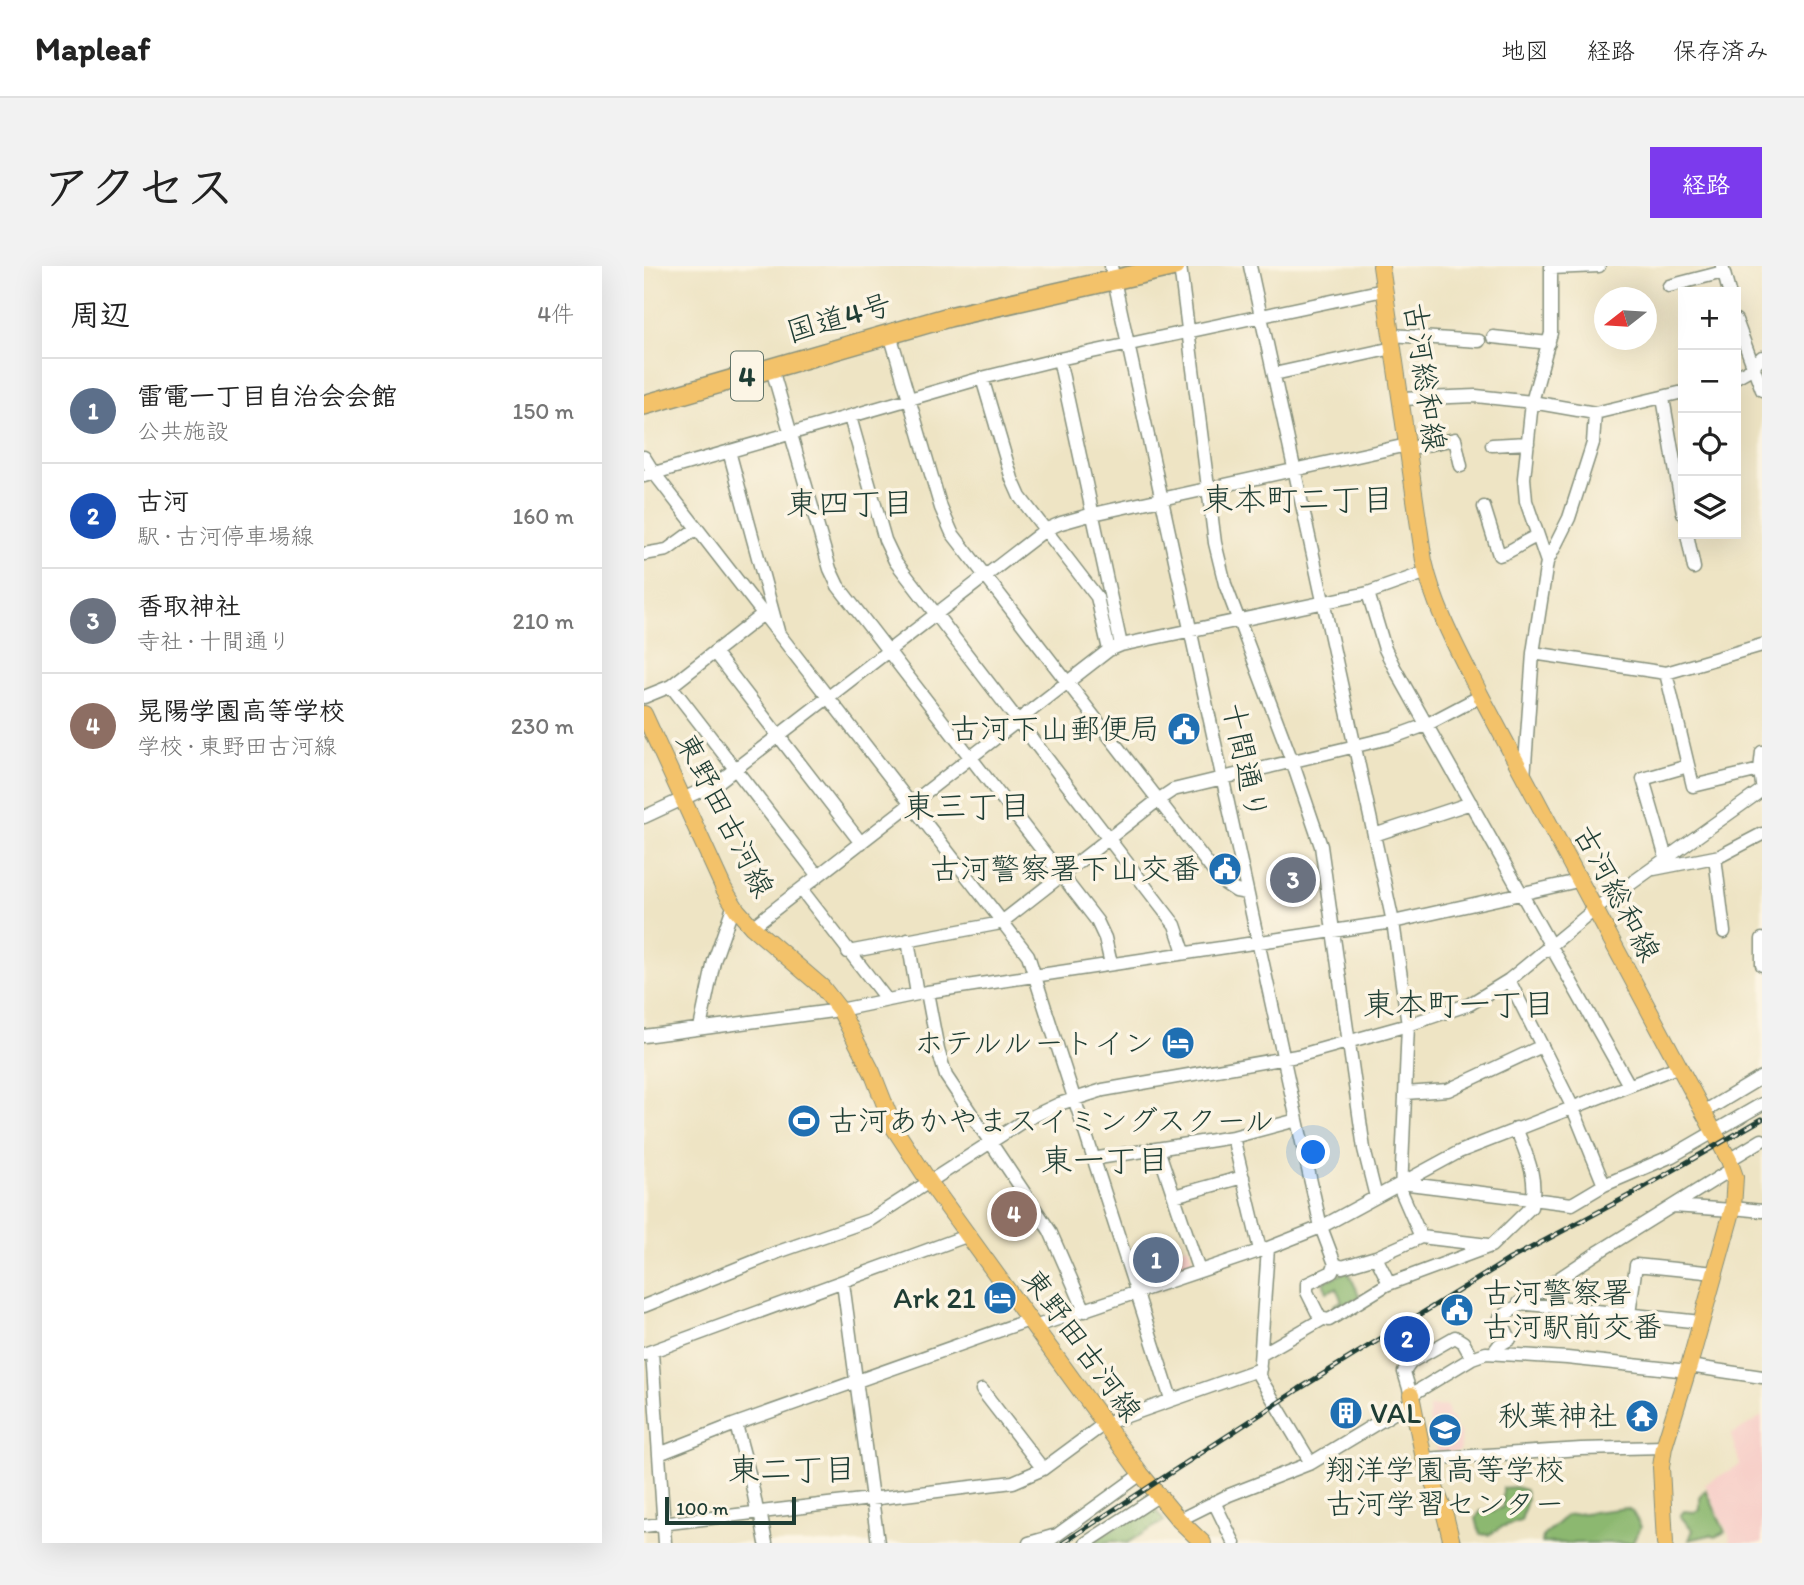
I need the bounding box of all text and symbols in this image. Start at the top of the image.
text: Mapleaf [35,29,150,68]
text: 地図 [1501,36,1549,65]
text: 経路 [1587,36,1635,65]
text: 保存済み [1673,36,1769,65]
button: 経路 [1650,147,1762,218]
text: アクセス [42,157,235,216]
street label: 国道4号 [782,285,896,350]
north arrow [1594,287,1657,350]
map controls [1678,287,1741,539]
button: + [1678,287,1741,350]
text: 周辺 [70,296,130,333]
text: 4件 [537,300,574,328]
street label: 古河総和線 [1397,300,1454,454]
button: − [1678,350,1741,413]
road number: 4 [731,352,763,400]
text: 雷電一丁目自治会会館 [137,380,397,412]
text: 1 [88,397,98,425]
text: 150 m [513,397,574,425]
button: locate [1678,413,1741,476]
text: 公共施設 [137,417,229,445]
button: layers [1678,476,1741,539]
district label: 東本町二丁目 [1202,480,1394,518]
district label: 東四丁目 [786,484,914,522]
text: 古河 [137,485,189,517]
text: 2 [87,502,99,530]
text: 160 m [512,502,574,530]
text: 駅 · 古河停車場線 [137,522,314,550]
text: 香取神社 [137,590,241,622]
text: 3 [87,607,99,635]
text: 210 m [513,607,574,635]
text: 寺社 · 十間通り [137,627,291,655]
text: 晃陽学園高等学校 [137,695,345,727]
street label: 十間通り [1215,698,1276,823]
place label: 古河下山郵便局 [950,710,1160,747]
public building icon: 古河下山郵便局 [1165,710,1203,748]
text: 4 [86,712,100,740]
text: 230 m [511,712,574,740]
street label: 東野田古河線 [668,726,783,903]
text: 学校 · 東野田古河線 [137,732,337,760]
district label: 東三丁目 [903,787,1031,825]
street label: 古河総和線 [1566,818,1669,968]
place label: 古河警察署下山交番 [930,850,1200,887]
public building icon: 古河警察署下山交番 [1206,850,1244,888]
pin: 3 [1270,854,1316,906]
district label: 東本町一丁目 [1363,985,1555,1023]
place label: ホテルルートイン [914,1024,1154,1061]
hotel icon: ホテルルートイン [1159,1024,1197,1062]
sports icon: 古河あかやまスイミングスクール [785,1102,823,1140]
place label: 古河あかやまスイミングスクール [828,1102,1274,1139]
your location [1296,1135,1330,1169]
district label: 東一丁目 [1041,1141,1169,1179]
pin: 4 [991,1188,1037,1240]
pin: 1 [1133,1234,1179,1286]
street label: 東野田古河線 [1015,1261,1150,1428]
place label: 古河警察署 古河駅前交番 [1482,1274,1662,1345]
place label: Ark 21 [893,1279,976,1316]
hotel icon: Ark 21 [981,1279,1019,1317]
public building icon: 古河警察署 古河駅前交番 [1438,1291,1476,1329]
pin: 2 [1384,1313,1430,1365]
building icon: VAL [1327,1394,1365,1432]
place label: VAL [1370,1394,1421,1431]
place label: 秋葉神社 [1498,1397,1618,1434]
temple icon: 秋葉神社 [1623,1397,1661,1435]
school or university icon: 翔洋学園高等学校 古河学習センター [1426,1411,1464,1449]
district label: 東二丁目 [728,1450,856,1488]
place label: 翔洋学園高等学校 古河学習センター [1325,1451,1565,1522]
scale bar [665,1494,796,1526]
text: 100 m [676,1497,728,1520]

